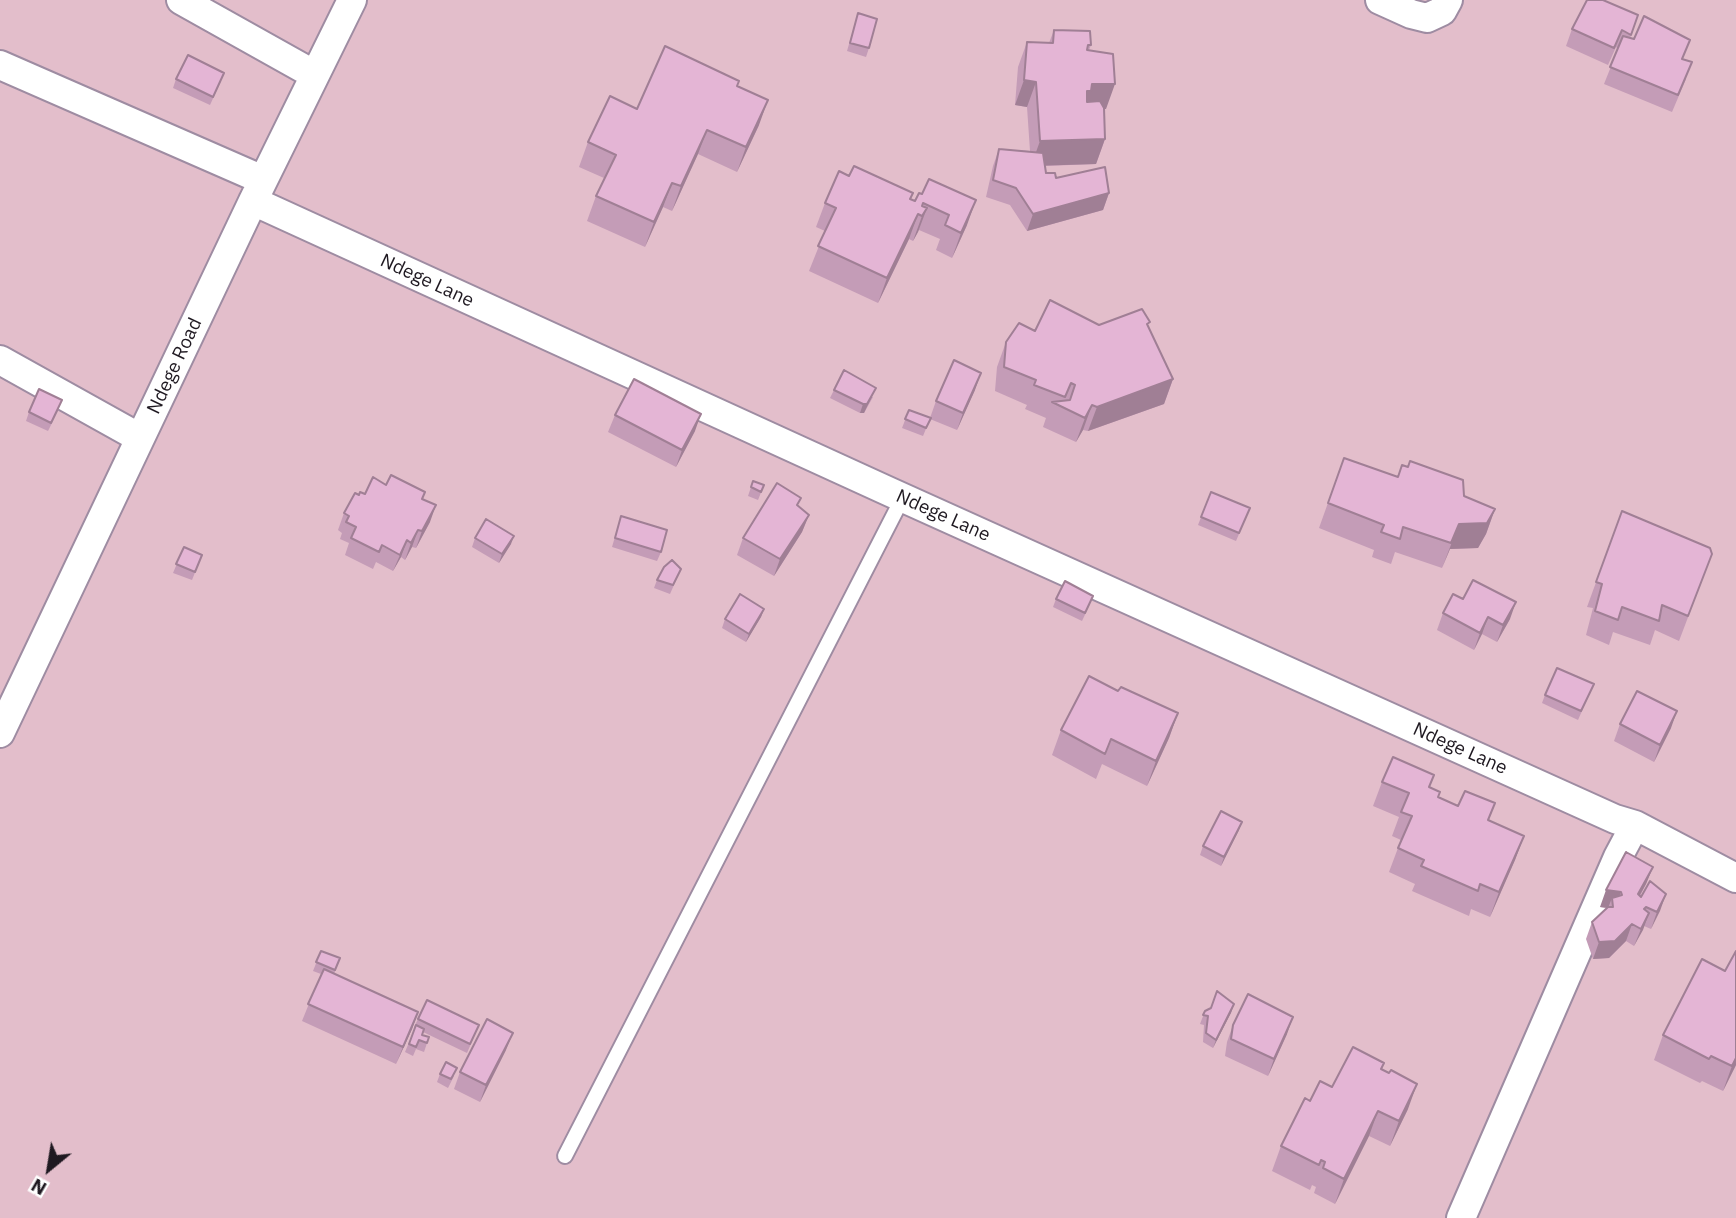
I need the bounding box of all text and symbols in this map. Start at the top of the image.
street label: Ndege Lane [377,249,477,313]
street label: Ndege Road [143,314,207,418]
street label: Ndege Lane [892,485,994,547]
street label: Ndege Lane [1409,718,1511,780]
north arrow [14,1134,84,1204]
text: N [27,1173,50,1201]

